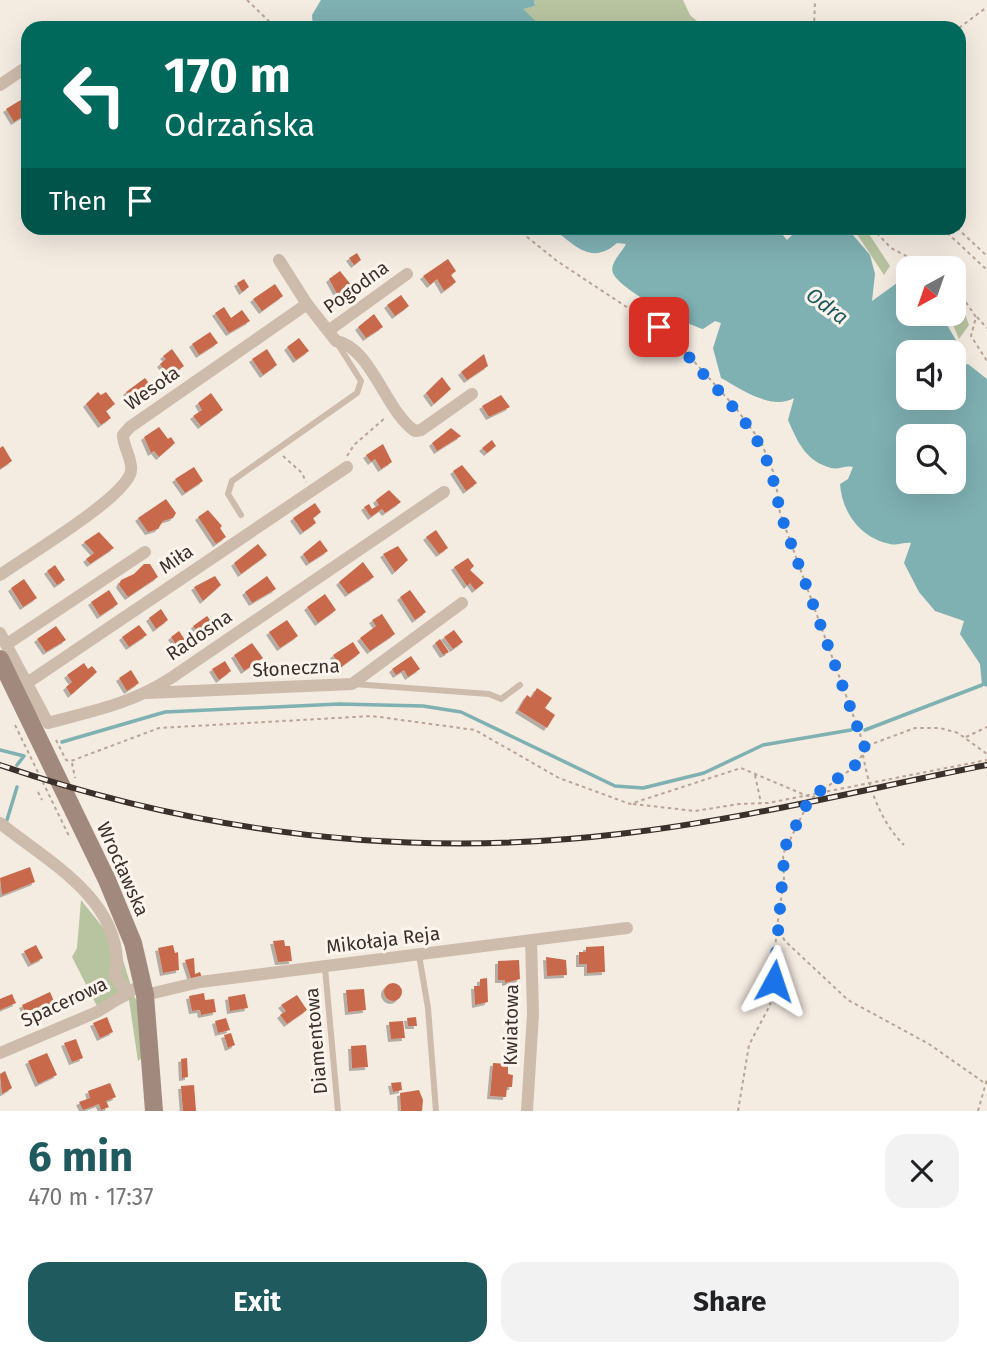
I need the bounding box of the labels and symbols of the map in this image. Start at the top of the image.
street label: Pogodna [319,256,393,318]
north arrow [896,256,966,326]
water label: Odra [801,282,853,330]
pin [629,297,689,357]
street label: Wesoła [120,361,184,415]
street label: Miła [155,539,197,579]
street label: Radosna [162,605,236,665]
street label: Słoneczna [252,654,340,682]
street label: Wrocławska [92,818,154,920]
street label: Mikołaja Reja [325,922,441,958]
position arrow [737,944,811,1018]
street label: Spacerowa [17,972,111,1032]
street label: Kwiatowa [499,984,523,1066]
street label: Diamentowa [300,987,332,1095]

